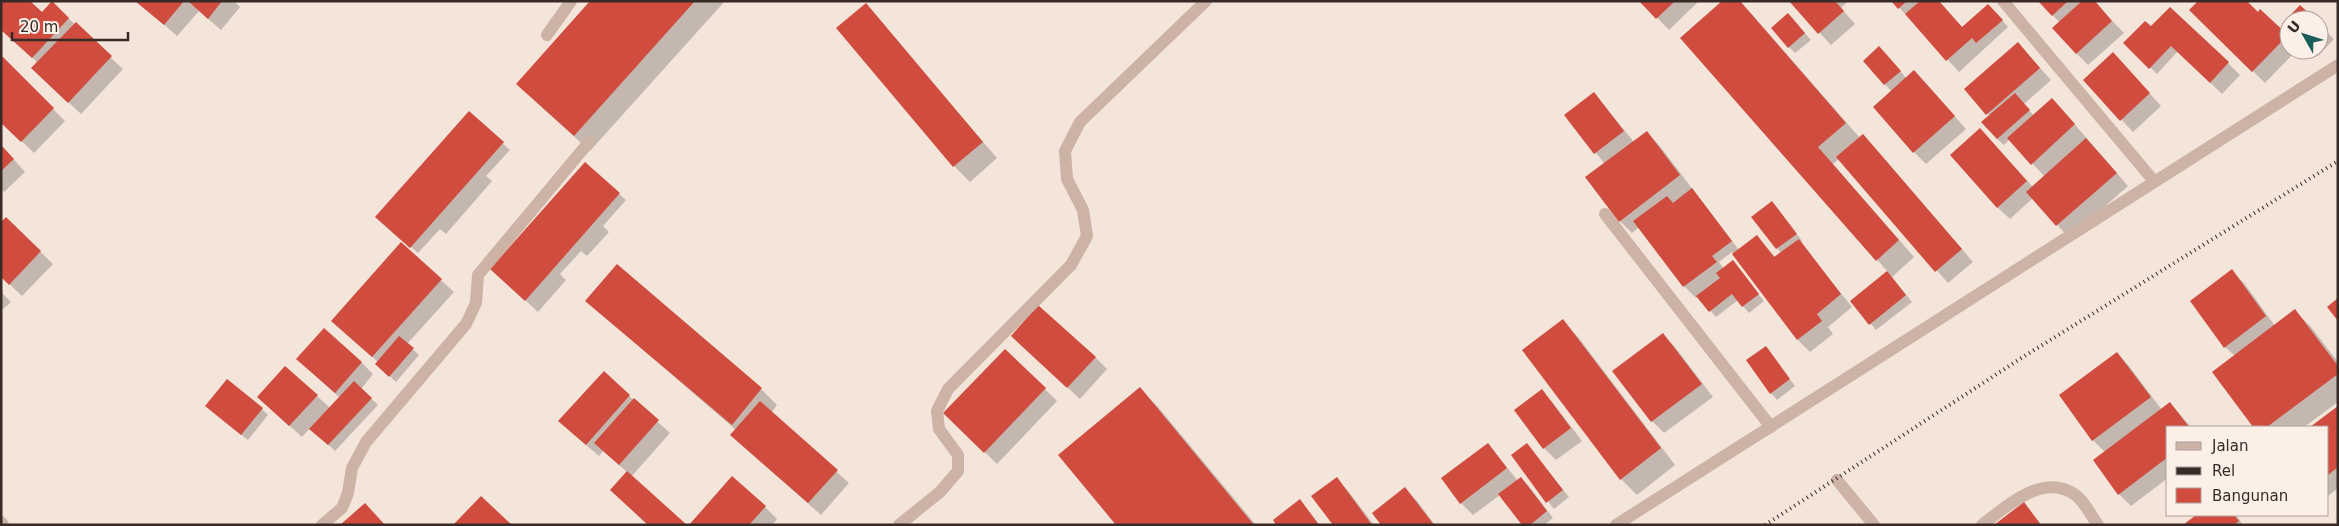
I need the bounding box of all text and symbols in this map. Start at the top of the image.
scale bar [12,10,129,42]
north arrow [2279,10,2329,60]
text: U [2284,17,2304,36]
text: 20 m [20,18,58,36]
legend [2166,426,2329,516]
text: Jalan [2211,437,2248,455]
text: Rel [2212,462,2235,480]
text: Bangunan [2212,487,2288,505]

